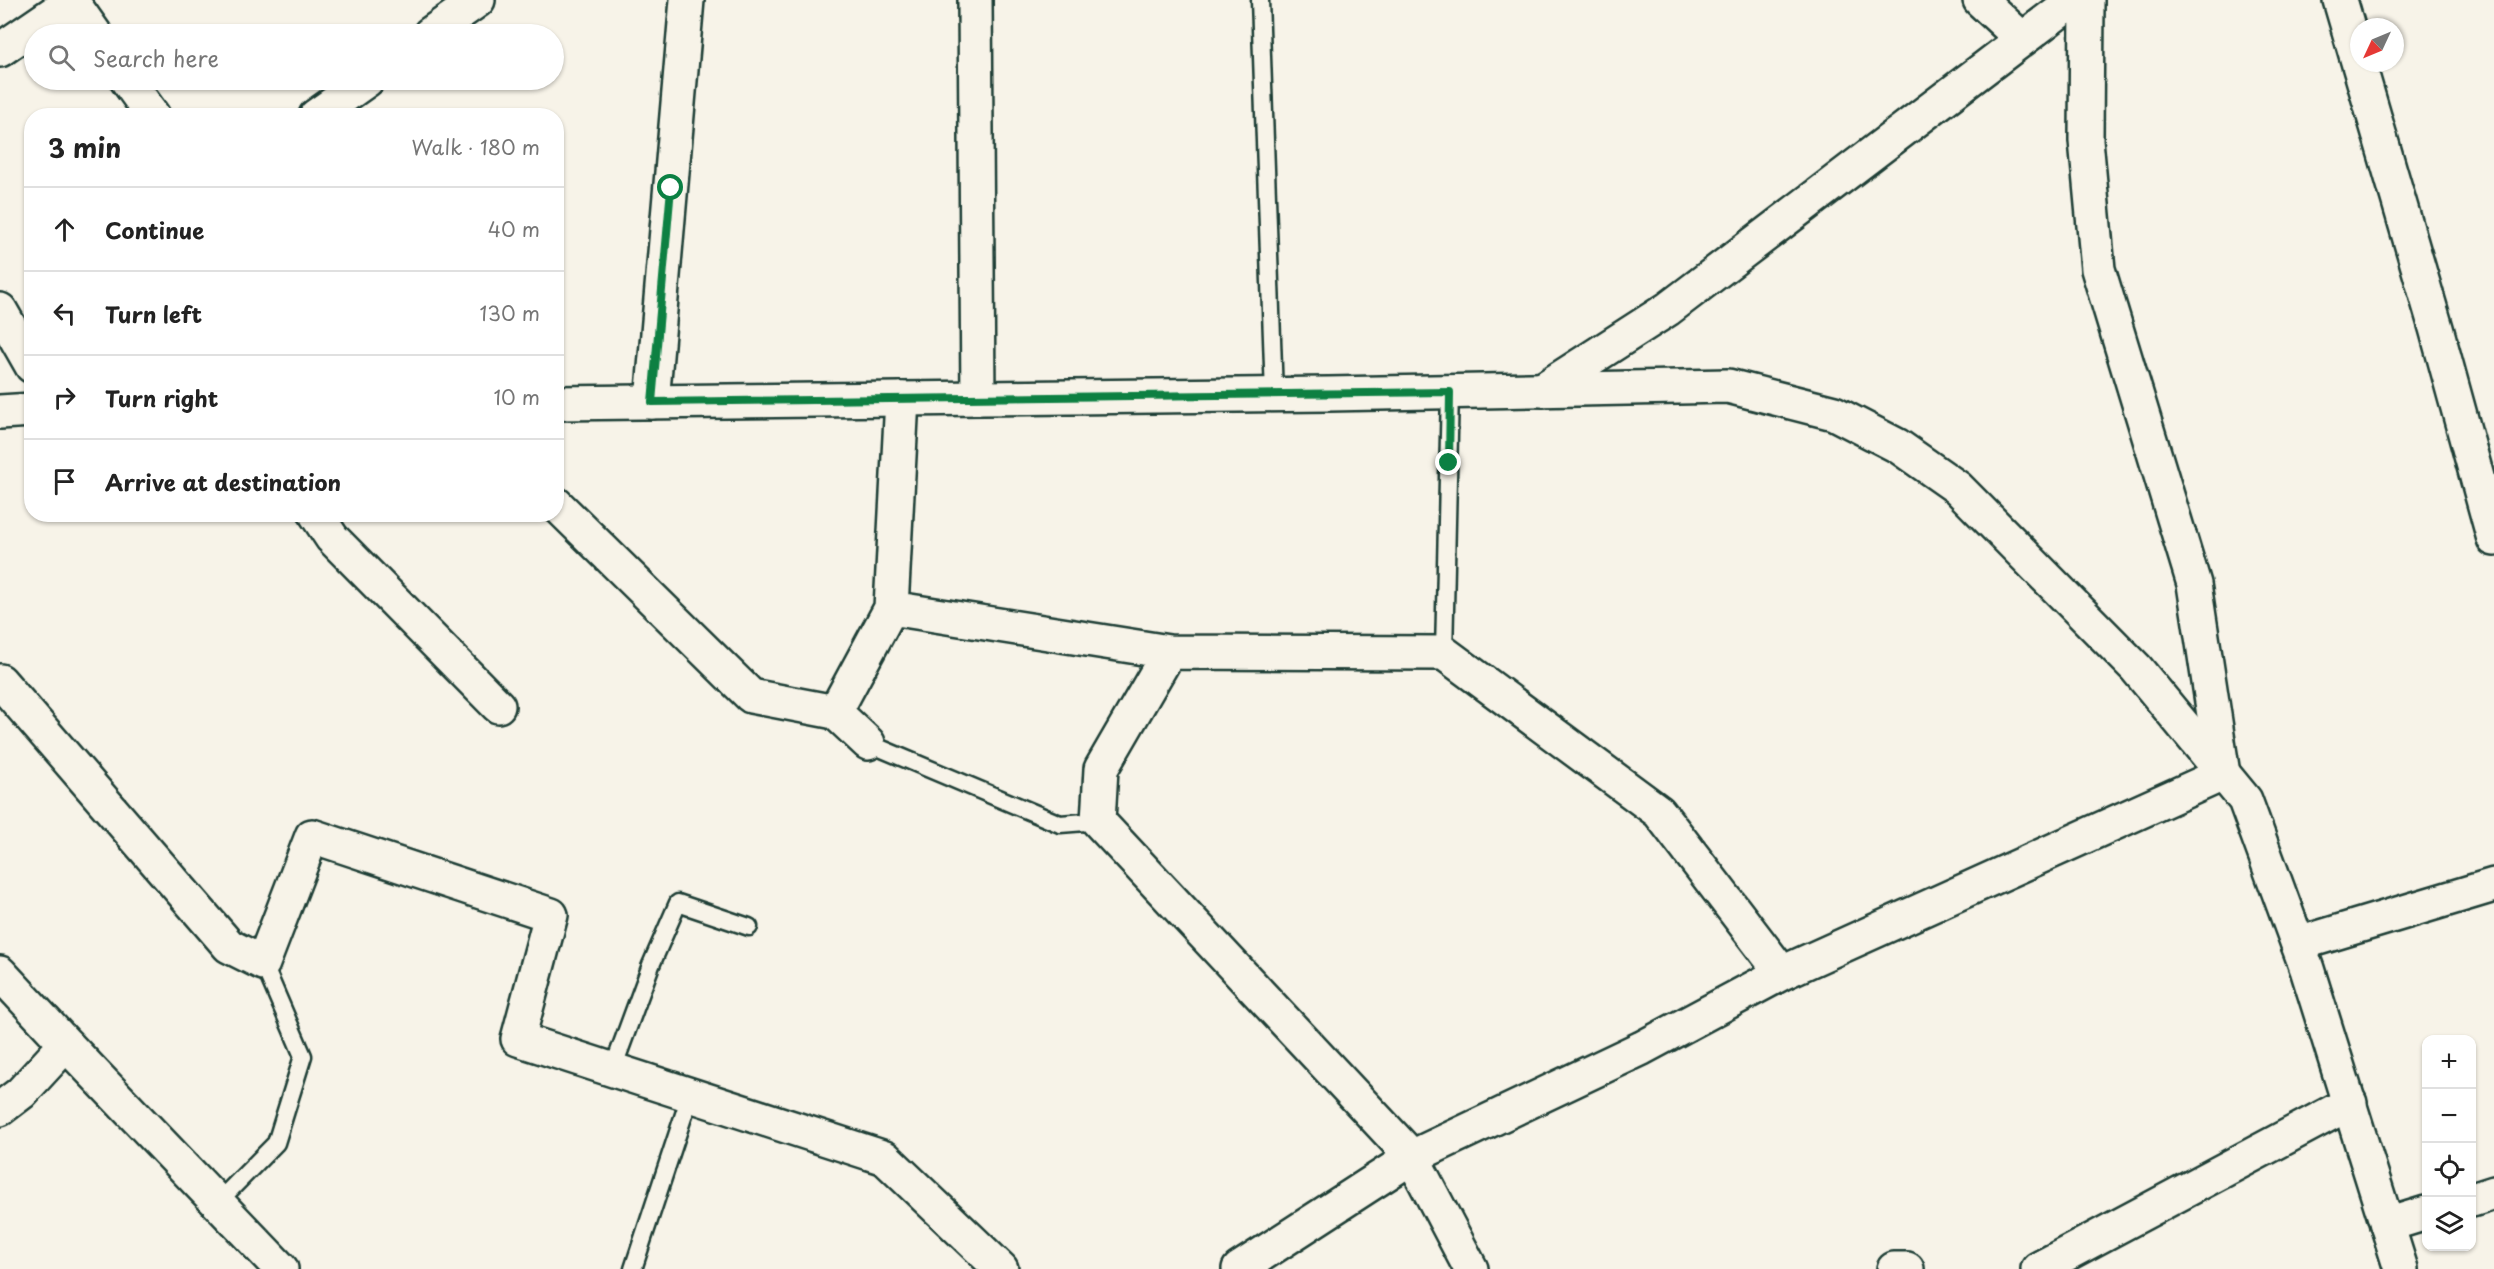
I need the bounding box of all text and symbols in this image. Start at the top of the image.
north arrow [2350,18,2404,72]
search box [24,24,564,90]
icon: search [45,41,78,74]
text: Search here [93,41,219,74]
text: 3 min [48,128,121,167]
text: Walk · 180 m [412,132,540,162]
route start [657,174,683,200]
icon: ahead [48,213,81,246]
text: Continue [105,213,204,246]
text: 40 m [488,214,540,244]
icon: left [48,297,81,330]
text: Turn left [105,297,202,330]
text: 130 m [480,298,540,328]
icon: right [48,381,81,414]
text: Turn right [105,381,218,414]
text: 10 m [493,382,540,412]
route end [1435,449,1461,475]
icon: arrive [48,465,81,498]
text: Arrive at destination [105,465,341,498]
map controls [2422,1035,2476,1251]
button: + [2422,1035,2476,1089]
button: − [2422,1089,2476,1143]
button: locate [2422,1143,2476,1197]
button: layers [2422,1197,2476,1251]

